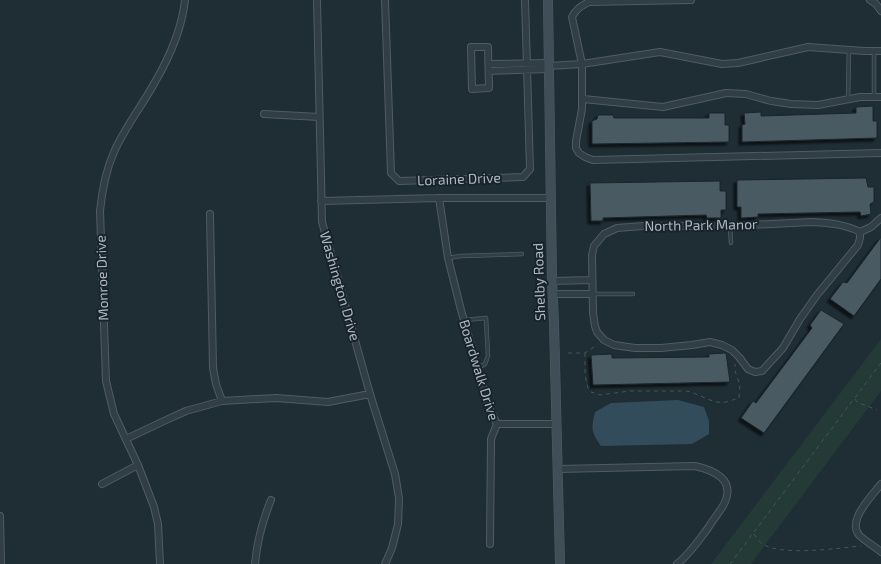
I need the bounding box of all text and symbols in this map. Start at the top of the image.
street label: Loraine Drive [417,169,501,188]
street label: North Park Manor [644,215,758,234]
street label: Washington Drive [317,229,364,343]
street label: Monroe Drive [92,235,111,321]
street label: Shelby Road [529,243,548,321]
street label: Boardwalk Drive [456,317,503,422]

